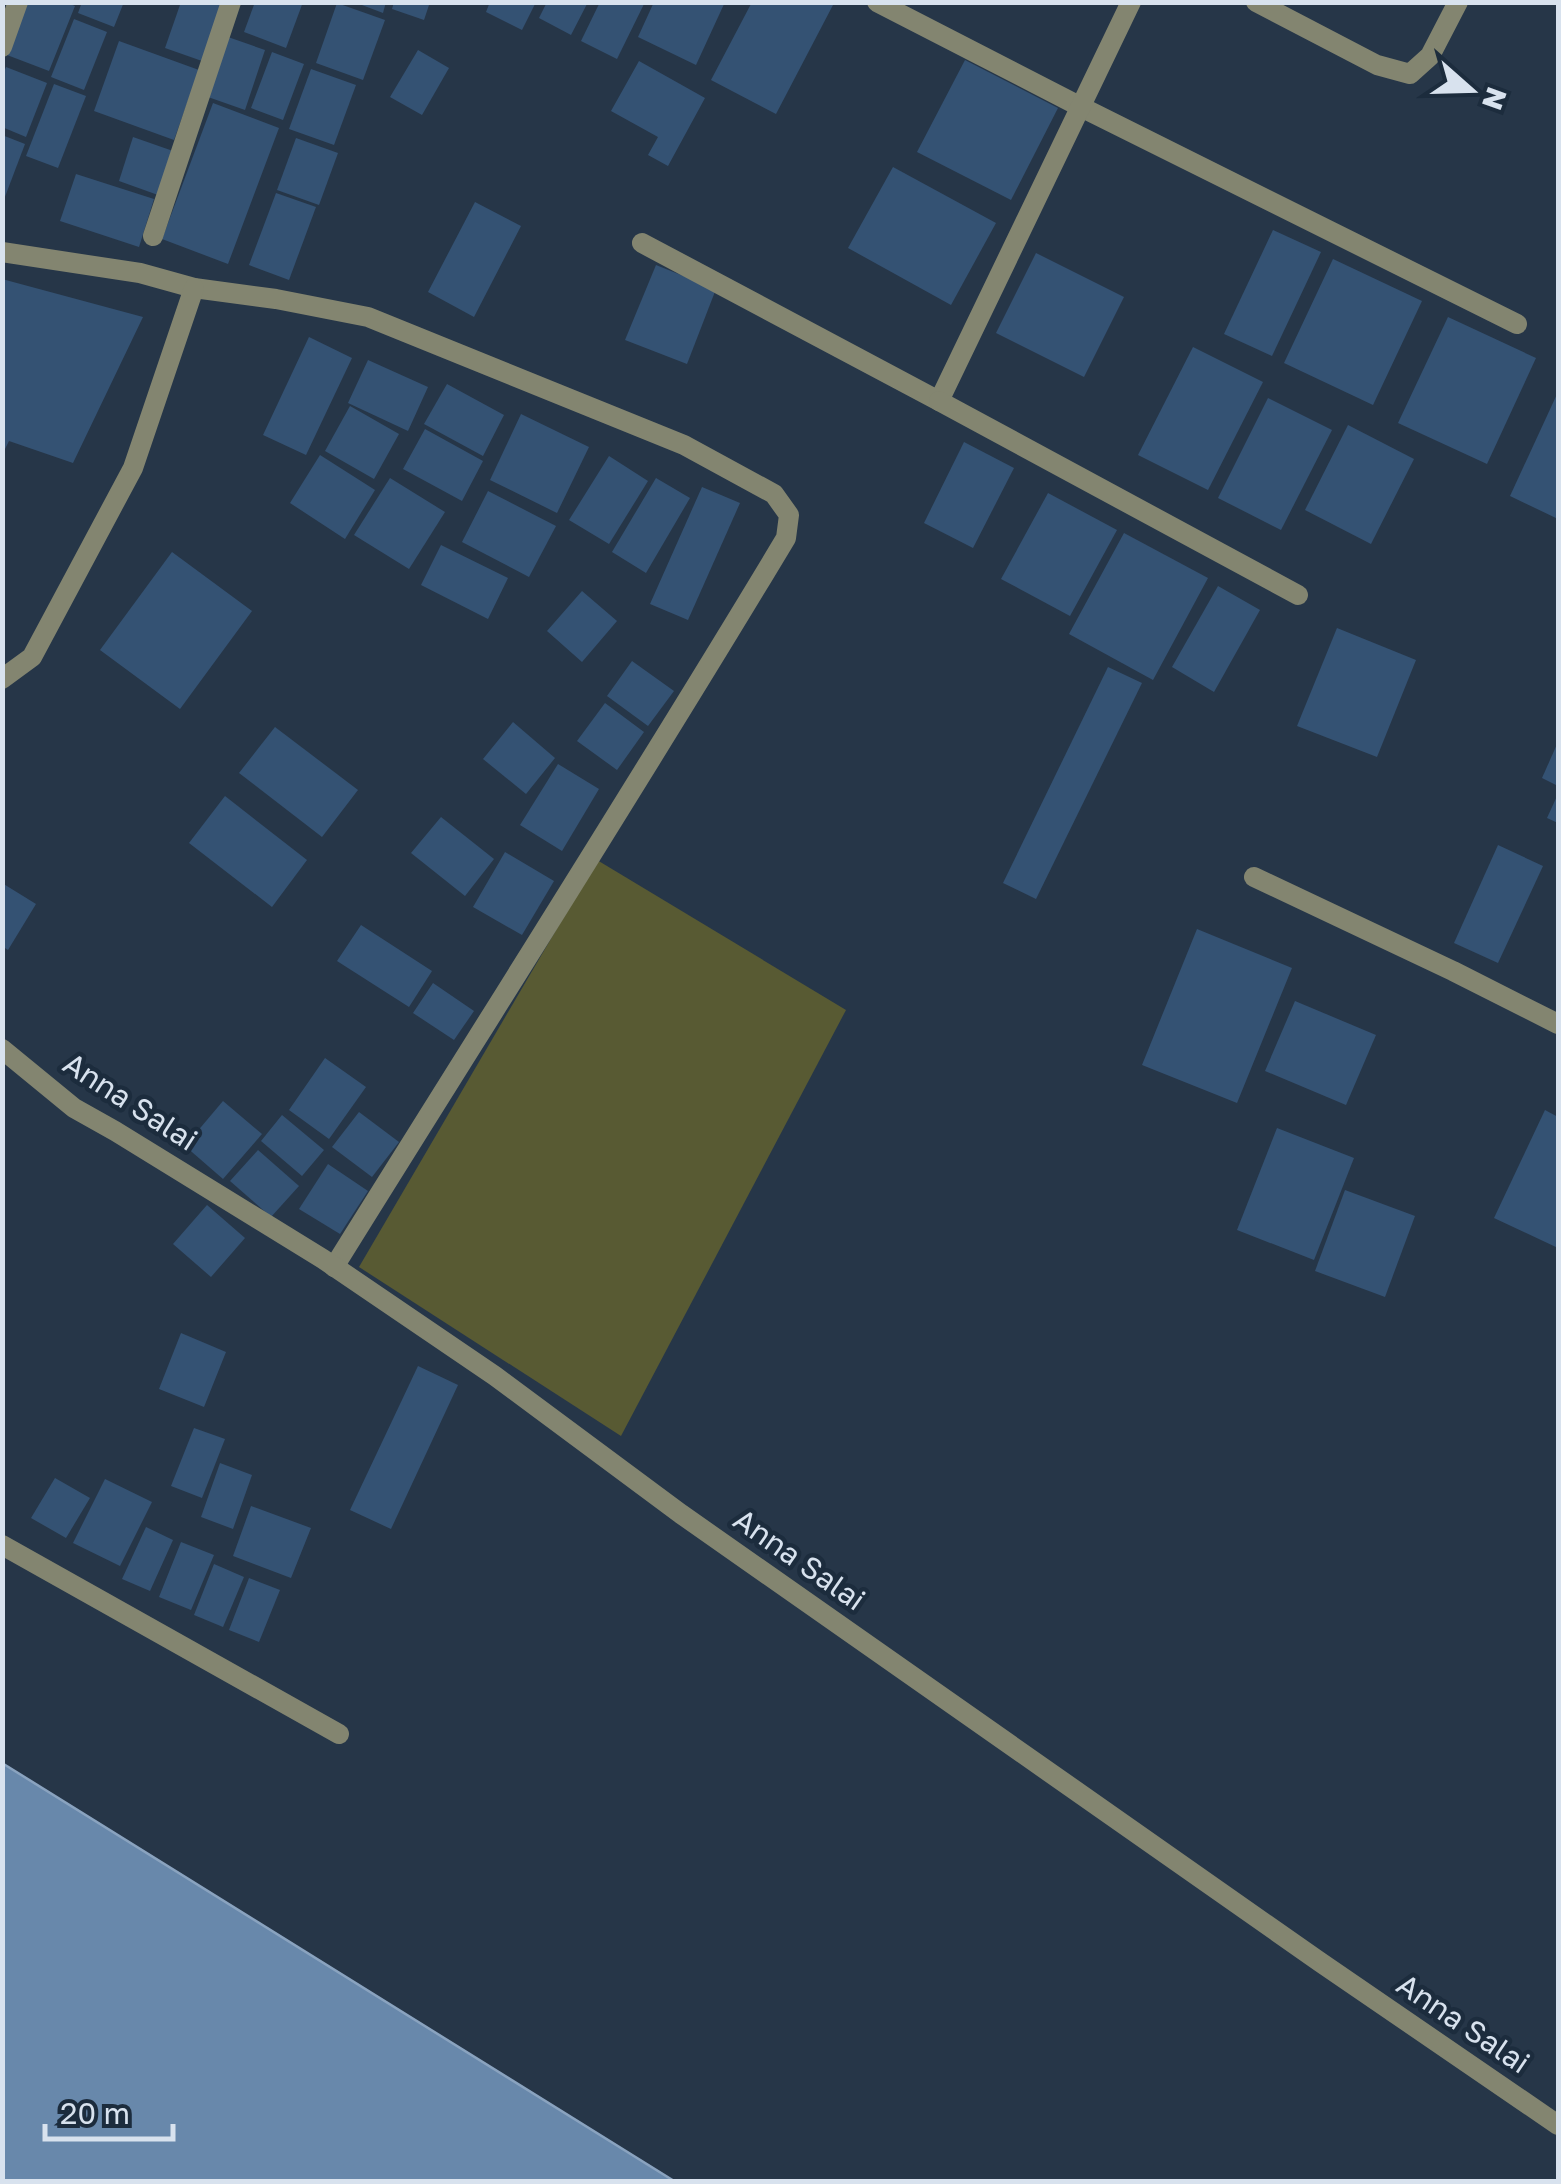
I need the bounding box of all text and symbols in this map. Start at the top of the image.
north arrow [1421,40,1521,140]
text: N [1476,83,1514,114]
street label: Anna Salai [57,1045,204,1158]
street label: Anna Salai [727,1501,872,1618]
street label: Anna Salai [1390,1966,1537,2081]
scale bar [45,2079,172,2141]
text: 20 m [60,2095,130,2131]

